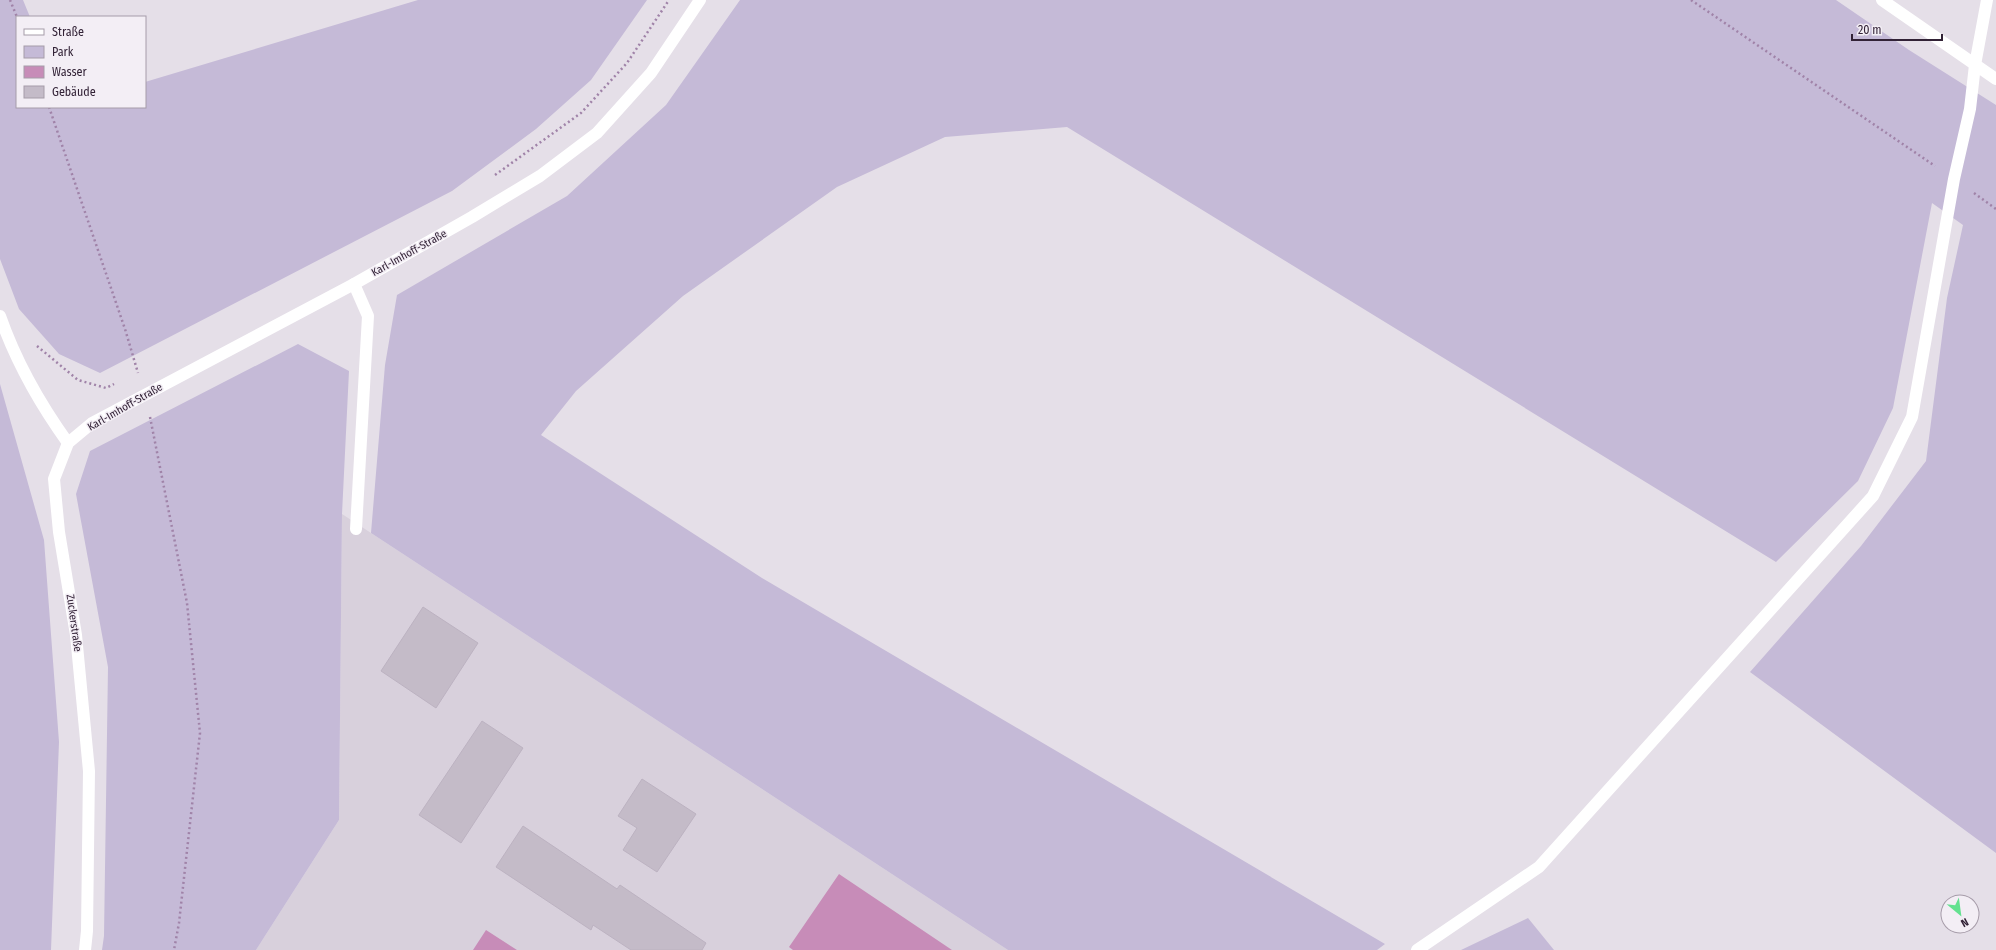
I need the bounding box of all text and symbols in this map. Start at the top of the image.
legend [16,16,146,108]
scale bar [1852,16,1942,42]
text: 20 m [1858,23,1882,37]
text: Straße [52,25,84,39]
text: Park [52,45,74,59]
text: Wasser [52,65,87,79]
text: Gebäude [52,85,96,99]
street label: Karl-Imhoff-Straße [369,227,449,279]
street label: Karl-Imhoff-Straße [85,380,165,434]
street label: Zuckerstraße [64,593,84,653]
north arrow [1940,894,1980,934]
text: N [1959,915,1971,930]

